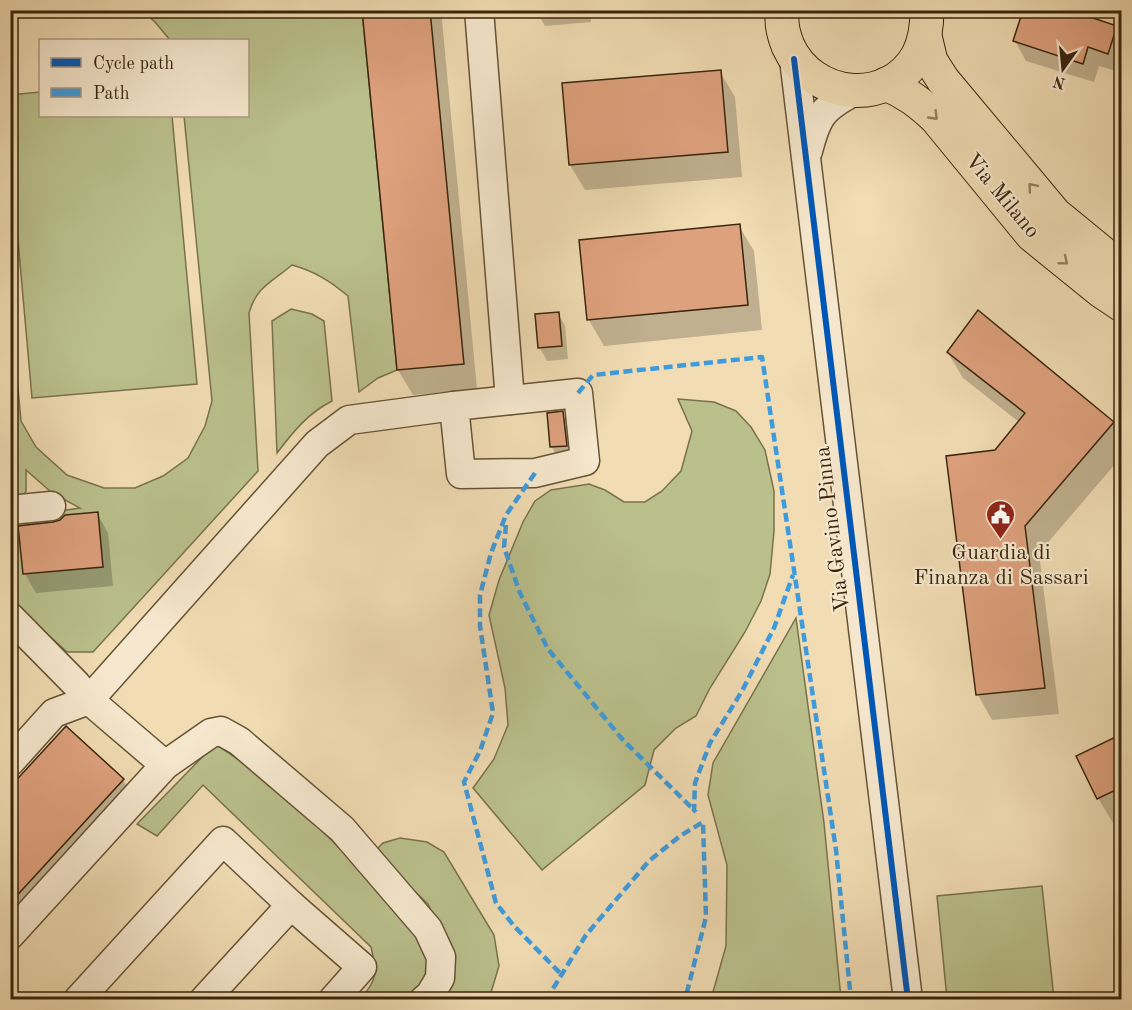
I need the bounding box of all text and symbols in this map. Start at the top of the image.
legend [39,39,249,117]
north arrow [1033,39,1093,99]
text: Cycle path [93,55,174,73]
text: N [1051,72,1068,91]
text: Path [93,85,130,103]
one-way arrow [927,110,938,120]
street label: Via Milano [960,149,1044,243]
one-way arrow [1028,183,1039,194]
one-way arrow [1057,254,1068,265]
street label: Via Gavino Pinna [812,445,854,613]
public building icon: Guardia di Finanza di Sassari [985,498,1017,540]
place label: Guardia di Finanza di Sassari [913,542,1089,589]

